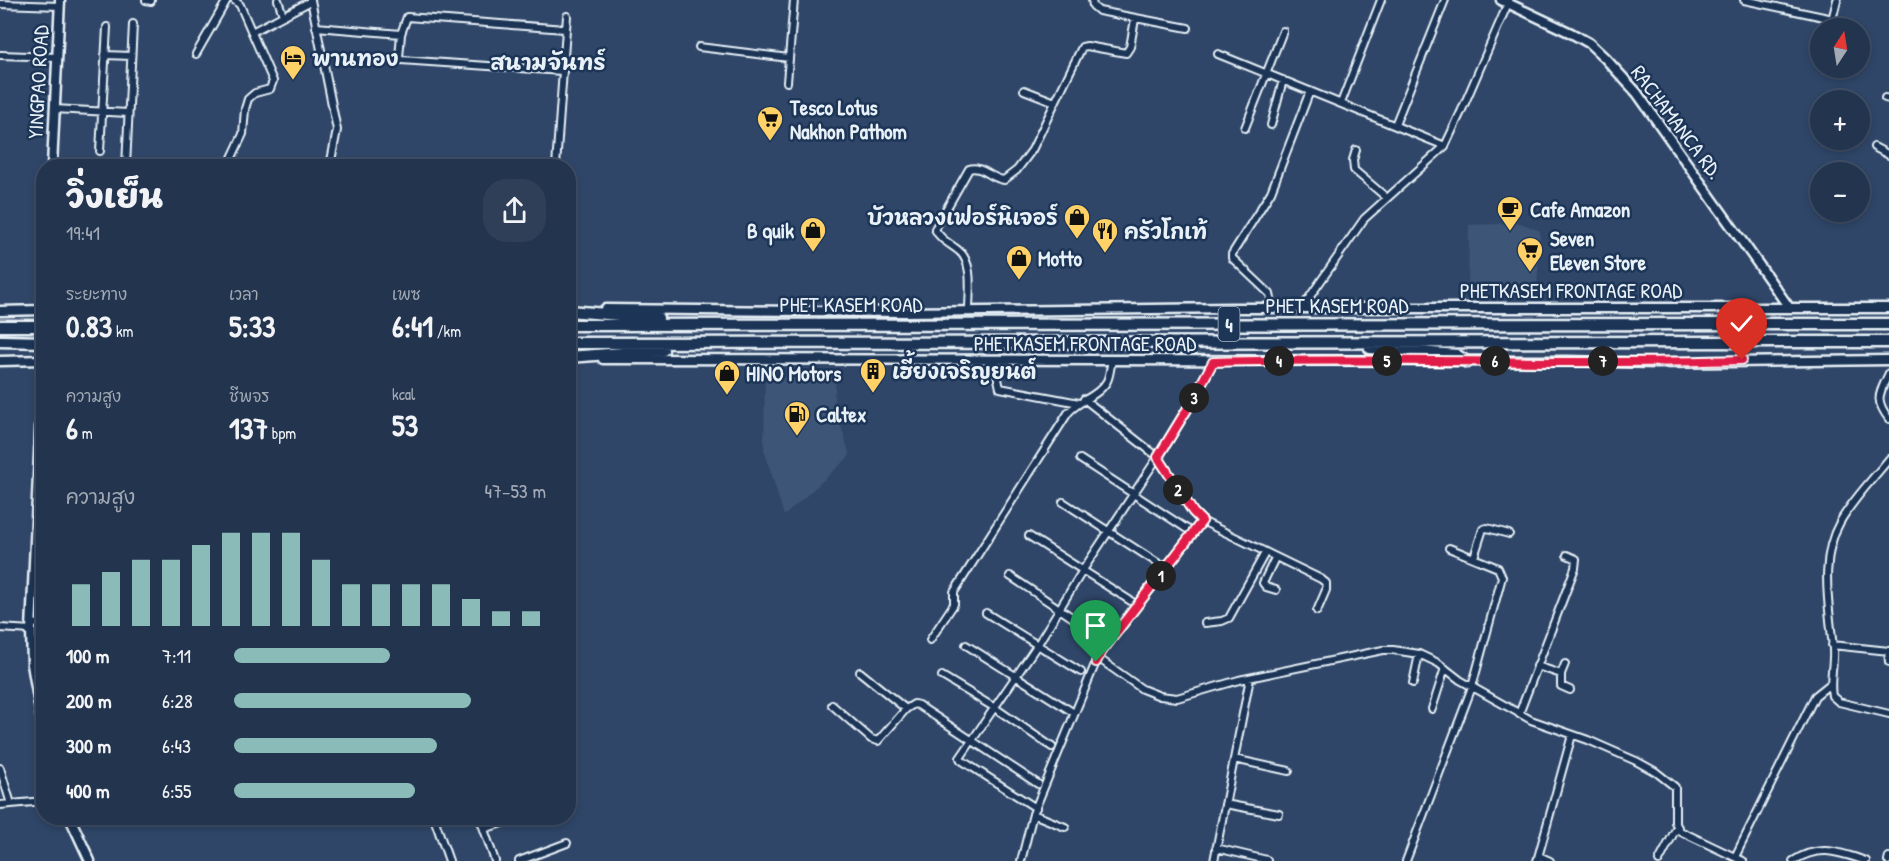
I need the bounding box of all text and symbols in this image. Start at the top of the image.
north arrow [1810,18,1870,78]
map controls [1810,18,1870,222]
street label: YINGPAO ROAD [21,24,55,140]
hotel icon: พานทอง [278,43,308,81]
place label: พานทอง [312,44,399,73]
district label: สนามจันทร์ [490,47,606,77]
street label: RACHAMANCA RD. [1625,59,1729,185]
button: + [1810,90,1870,150]
place label: Tesco Lotus Nakhon Pathom [789,93,907,146]
supermarket icon: Tesco Lotus Nakhon Pathom [755,104,785,142]
button: − [1810,162,1870,222]
text: วิ่งเย็น [66,174,163,218]
button: share [483,179,546,242]
cafe icon: Cafe Amazon [1495,194,1525,232]
place label: Cafe Amazon [1530,195,1630,224]
shop icon: บัวหลวงเฟอร์นิเจอร์ [1062,202,1092,240]
place label: บัวหลวงเฟอร์นิเจอร์ [867,203,1058,232]
shop icon: B quik [798,215,828,253]
place label: B quik [747,216,794,246]
restaurant icon: ครัวโกเท้ [1090,216,1120,254]
place label: ครัวโกเท้ [1124,217,1208,246]
text: 19:41 [66,219,100,246]
place label: Seven Eleven Store [1550,224,1647,277]
supermarket icon: Seven Eleven Store [1515,235,1545,273]
shop icon: Motto [1004,243,1034,281]
place label: Motto [1038,244,1082,273]
street label: PHETKASEM FRONTAGE ROAD [1460,276,1682,305]
text: ระยะทาง [66,283,127,305]
text: เวลา [229,283,259,305]
text: เพซ [392,283,421,305]
street label: PHET KASEM ROAD [780,290,922,319]
street label: PHET KASEM ROAD [1266,291,1408,320]
pin [1716,298,1767,360]
text: 0.83 [66,306,112,346]
text: 5:33 [229,306,276,346]
text: 6:41 [392,306,433,346]
road number: 4 [1218,307,1240,341]
icon: check [1725,307,1758,340]
text: km [112,320,134,342]
text: /km [433,320,461,342]
street label: PHETKASEM FRONTAGE ROAD [974,329,1196,358]
pin: 4 [1264,346,1294,376]
pin: 5 [1372,346,1402,376]
pin: 6 [1480,346,1510,376]
pin: 7 [1588,346,1618,376]
place label: เฮี้ยงเจริญยนต์ [892,350,1037,386]
text: 4 [1276,350,1282,372]
text: 5 [1384,350,1390,372]
text: 6 [1492,350,1498,372]
text: 7 [1599,350,1607,372]
building icon: เฮี้ยงเจริญยนต์ [858,356,888,394]
shop icon: HINO Motors [712,358,742,396]
place label: HINO Motors [746,359,841,388]
text: kcal [392,383,415,405]
pin: 3 [1179,383,1209,413]
text: ความสูง [66,385,121,407]
text: ชีพจร [229,385,269,407]
text: 3 [1190,387,1198,409]
fuel station icon: Caltex [782,399,812,437]
place label: Caltex [816,400,866,429]
text: 53 [392,405,418,445]
text: 6 [66,408,78,448]
text: 137 [229,408,268,448]
text: m [78,422,93,444]
text: bpm [268,422,296,444]
pin: 2 [1163,475,1193,505]
text: 47–53 m [485,477,546,504]
text: 2 [1174,479,1182,501]
text: ความสูง [66,483,135,510]
pin: 1 [1146,561,1176,591]
text: 1 [1158,565,1164,587]
pin [1070,600,1121,662]
icon: arrive [1079,609,1112,642]
text: 100 m [66,642,109,669]
text: 7:11 [162,642,191,669]
text: 200 m [66,687,111,714]
text: 6:28 [162,687,193,714]
text: 300 m [66,732,111,759]
text: 6:43 [162,732,191,759]
text: 400 m [66,777,110,804]
text: 6:55 [162,777,192,804]

